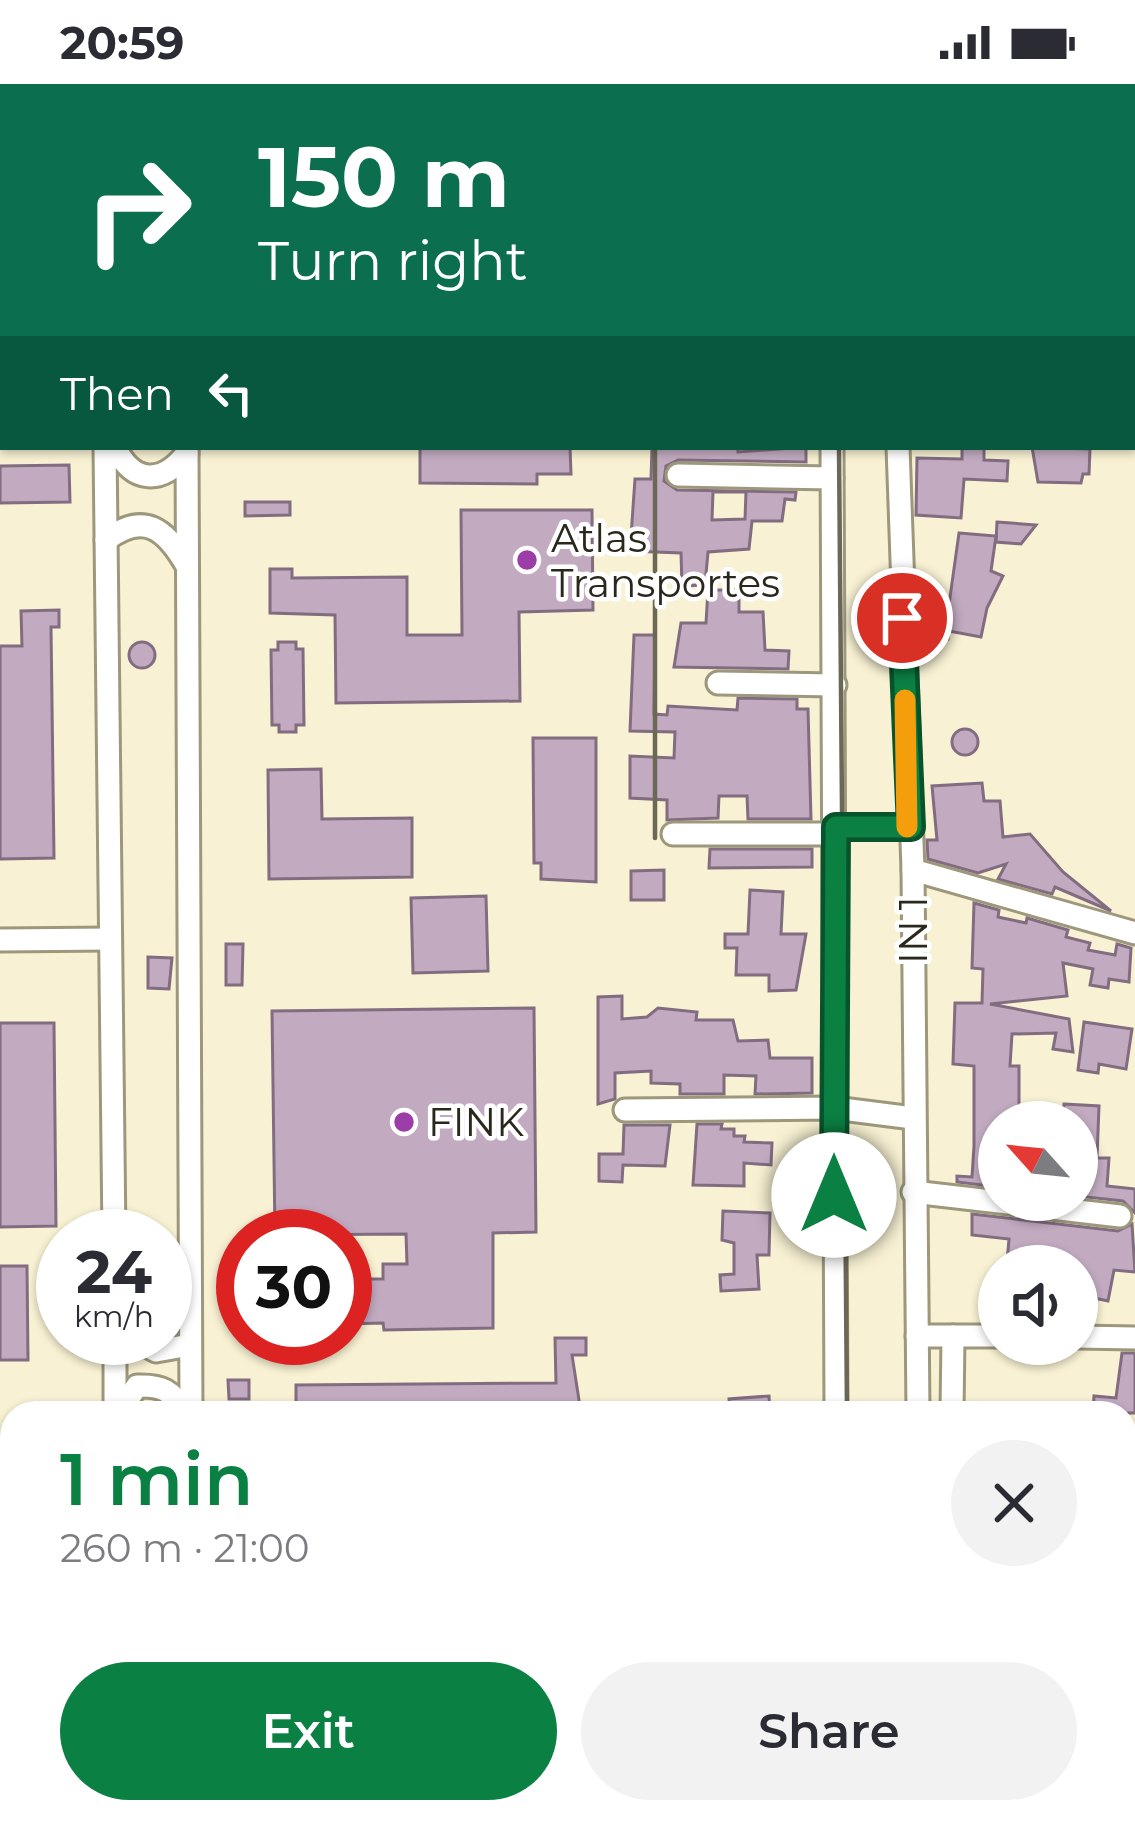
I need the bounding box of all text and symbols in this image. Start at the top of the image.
text: 20:59 [60,15,184,70]
text: 150 m [258,126,510,228]
icon: right [60,132,216,288]
text: Turn right [258,228,528,294]
icon: left [198,360,264,426]
text: Then [60,366,174,421]
place label: Atlas Transportes [551,514,780,607]
marker: Atlas Transportes [514,547,540,573]
pin [851,567,953,669]
icon: arrive [869,585,935,651]
street label: IN 1 [889,896,937,964]
place label: FINK [428,1098,524,1146]
north arrow [978,1101,1098,1221]
map controls [978,1101,1098,1365]
marker: FINK [391,1109,417,1135]
position arrow [771,1132,897,1258]
speed limit sign: 30 [216,1209,372,1365]
text: 24 [76,1235,152,1308]
button: sound [978,1245,1098,1365]
text: km/h [74,1298,154,1335]
text: 1 min [60,1435,253,1523]
button: close [951,1440,1077,1566]
text: 260 m · 21:00 [60,1524,310,1572]
button: Exit [60,1662,557,1800]
button: Share [581,1662,1077,1800]

